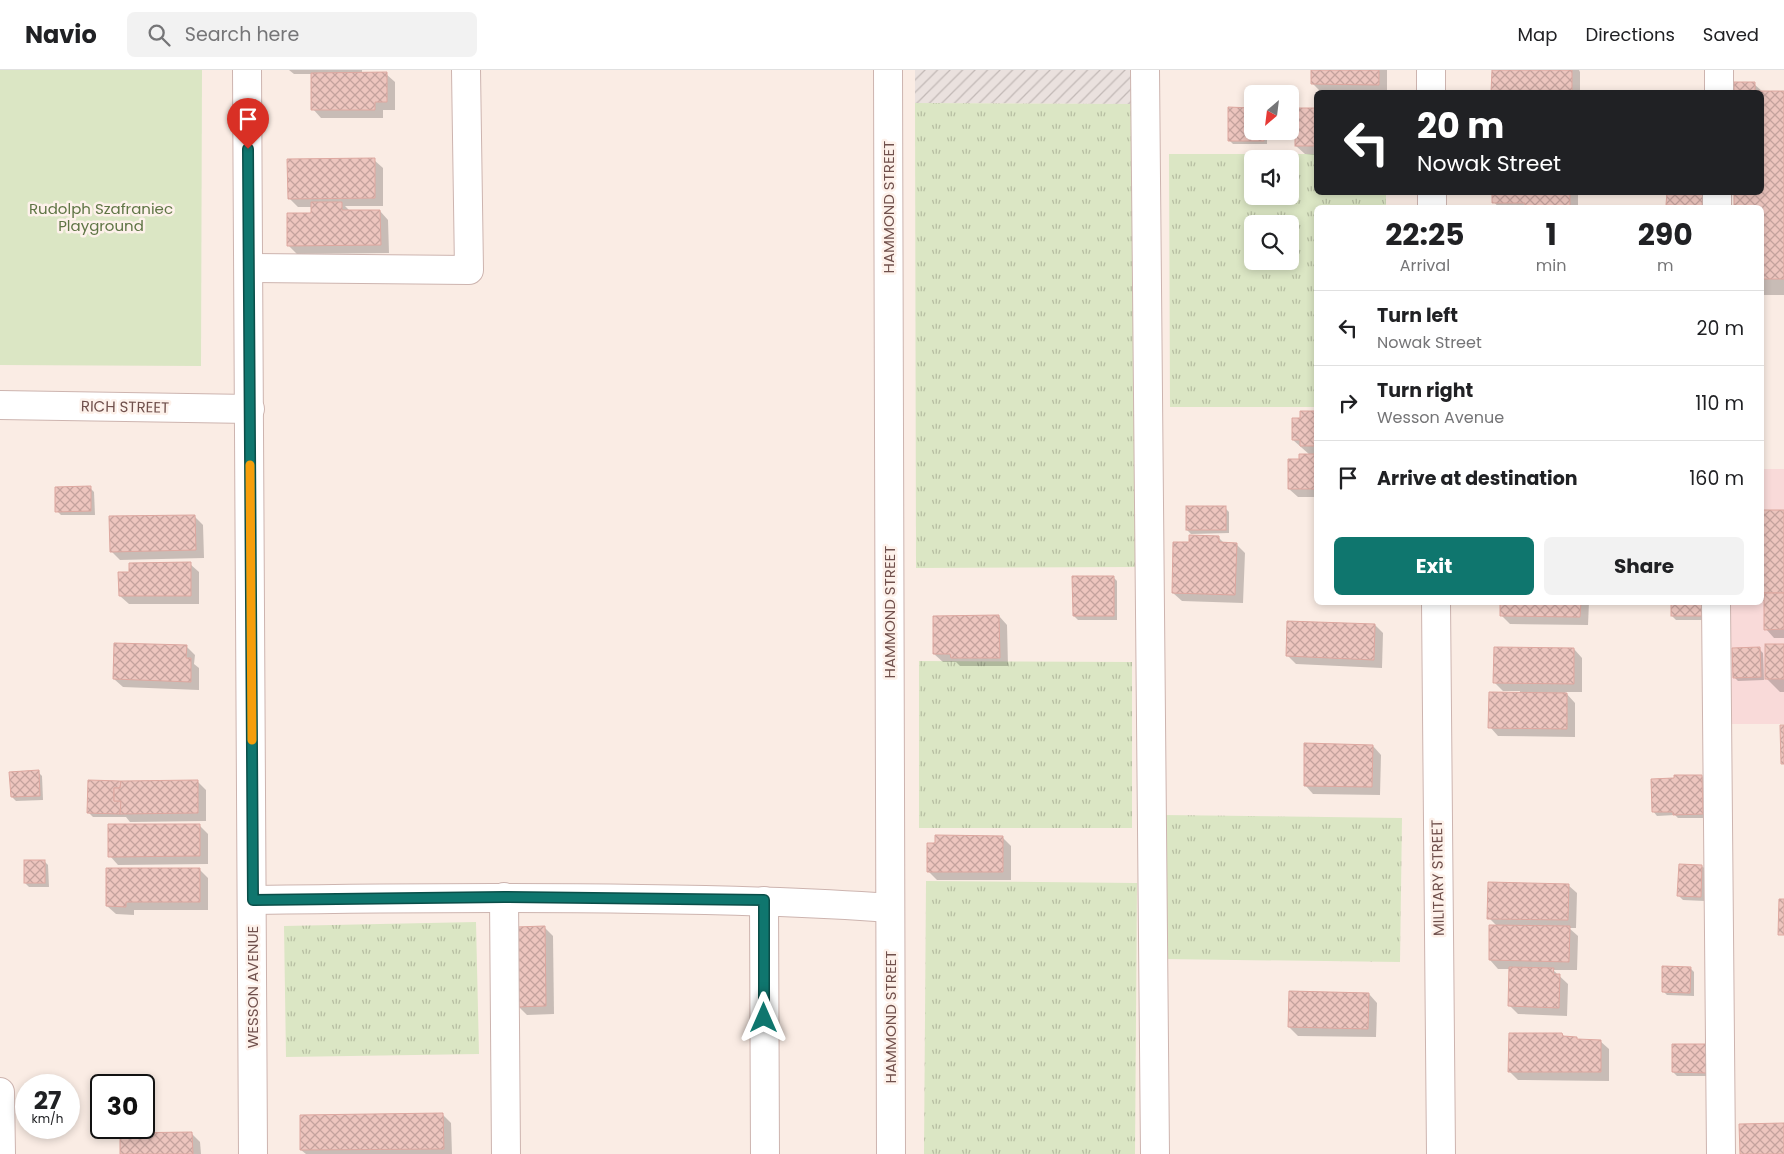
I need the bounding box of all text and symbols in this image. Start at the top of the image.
search box [127,12,477,57]
text: Navio [25,18,97,51]
icon: search [145,21,173,49]
text: Search here [185,21,299,48]
text: Map [1518,22,1557,47]
text: Directions [1585,22,1675,47]
text: Saved [1703,22,1759,47]
north arrow [1244,85,1299,140]
map controls [1244,85,1299,270]
pin [227,98,269,149]
text: 20 m [1417,101,1504,150]
icon: arrive [234,105,262,133]
icon: left [1334,110,1399,175]
street label: HAMMOND STREET [878,141,899,273]
text: Nowak Street [1417,148,1561,179]
button: sound [1244,150,1299,205]
park label: Rudolph Szafraniec Playground [29,198,173,236]
text: 22:25 [1385,213,1465,256]
text: 1 [1545,213,1557,256]
text: 290 [1638,213,1693,256]
button: search [1244,215,1299,270]
text: Arrival [1400,254,1450,277]
text: min [1536,254,1566,277]
text: m [1657,254,1673,277]
text: Turn left [1377,302,1458,329]
icon: left [1334,314,1362,342]
text: 20 m [1696,315,1744,342]
text: Nowak Street [1377,331,1482,354]
text: Turn right [1377,377,1473,404]
icon: right [1334,389,1362,417]
text: 110 m [1695,390,1744,417]
street label: RICH STREET [81,395,169,418]
text: Wesson Avenue [1377,406,1504,429]
icon: arrive [1334,464,1362,492]
text: Arrive at destination [1377,465,1578,492]
text: 160 m [1689,465,1744,492]
button: Exit [1334,537,1534,595]
button: Share [1544,537,1744,595]
street label: HAMMOND STREET [879,546,900,678]
street label: MILITARY STREET [1426,820,1449,936]
street label: WESSON AVENUE [242,926,263,1048]
street label: HAMMOND STREET [880,951,901,1083]
position arrow [737,991,789,1043]
speed limit sign: 30 [90,1074,155,1139]
text: 27 [34,1083,61,1118]
text: km/h [32,1110,63,1127]

